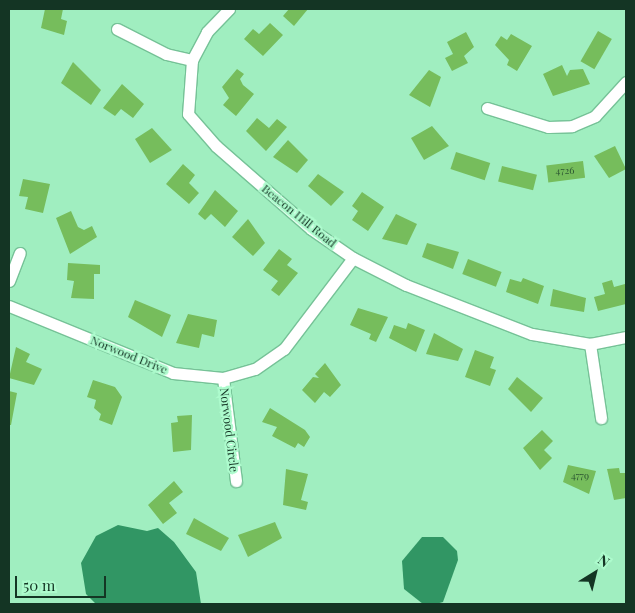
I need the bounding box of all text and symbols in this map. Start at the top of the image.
house number: 4726 [556,165,574,177]
street label: Beacon Hill Road [259,182,339,250]
street label: Norwood Drive [88,333,170,377]
street label: Norwood Circle [217,387,241,473]
house number: 4779 [571,470,589,482]
north arrow [570,548,620,598]
text: N [594,550,614,571]
scale bar [18,566,109,598]
text: 50 m [23,575,55,595]

